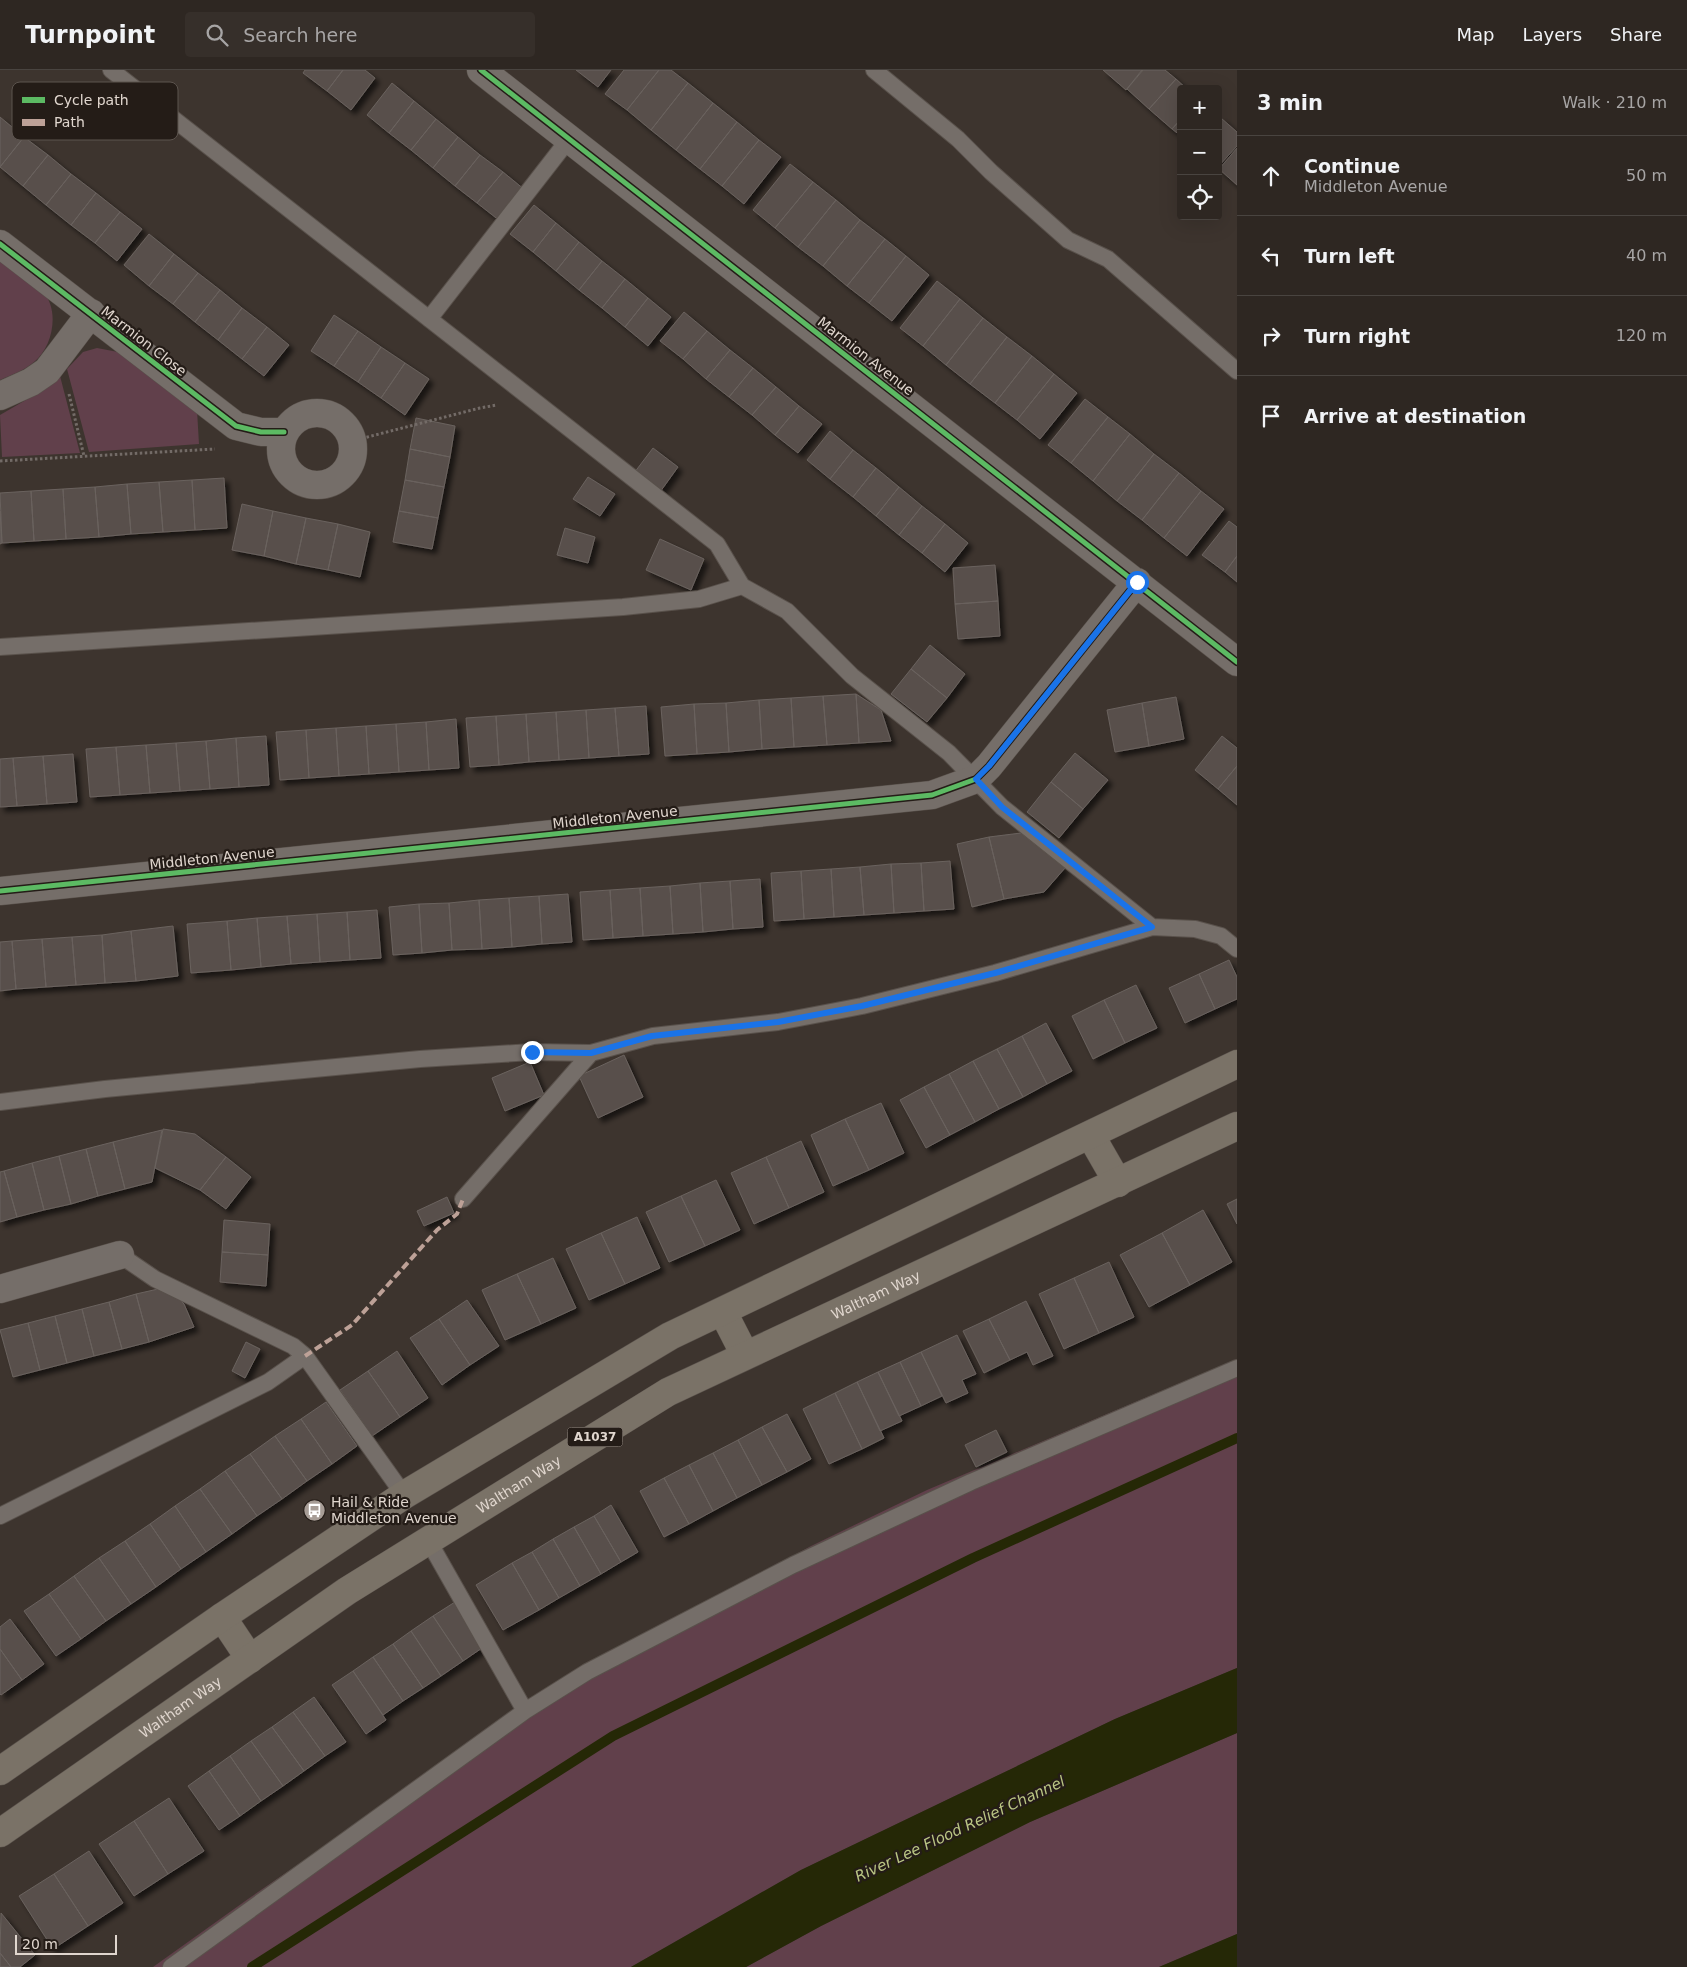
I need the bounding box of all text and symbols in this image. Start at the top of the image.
search box [185,12,535,57]
text: Turnpoint [25,21,155,49]
icon: search [203,21,231,49]
text: Search here [243,24,357,46]
text: Map [1456,24,1494,45]
text: Layers [1522,24,1582,45]
text: Share [1610,24,1662,45]
legend [12,82,178,140]
map controls [1177,85,1222,220]
button: + [1177,85,1222,130]
text: 3 min [1257,91,1323,115]
text: Cycle path [54,92,129,108]
text: Walk · 210 m [1562,93,1667,112]
text: Path [54,114,85,130]
button: − [1177,130,1222,175]
text: Continue [1304,155,1400,177]
icon: ahead [1257,162,1285,190]
text: 50 m [1626,166,1667,185]
button: locate [1177,175,1222,220]
text: Middleton Avenue [1304,177,1448,196]
icon: left [1257,242,1285,270]
text: Turn left [1304,245,1395,267]
text: 40 m [1626,246,1667,265]
street label: Marmion Close [98,303,190,379]
street label: Marmion Avenue [815,313,917,399]
icon: right [1257,322,1285,350]
text: Turn right [1304,325,1410,347]
text: 120 m [1616,326,1667,345]
icon: arrive [1257,402,1285,430]
text: Arrive at destination [1304,405,1526,427]
route start [1126,571,1149,594]
street label: Middleton Avenue [552,802,678,832]
street label: Middleton Avenue [149,843,275,873]
route end [521,1041,544,1064]
street label: Waltham Way [829,1267,923,1323]
road number: A1037 [568,1428,622,1446]
street label: Waltham Way [473,1452,564,1517]
place label: Hail & Ride Middleton Avenue [331,1494,457,1526]
bus stop icon: Hail & Ride Middleton Avenue [303,1498,327,1522]
street label: Waltham Way [136,1673,225,1741]
water label: River Lee Flood Relief Channel [852,1772,1069,1886]
scale bar [15,1932,118,1955]
text: 20 m [22,1936,58,1952]

